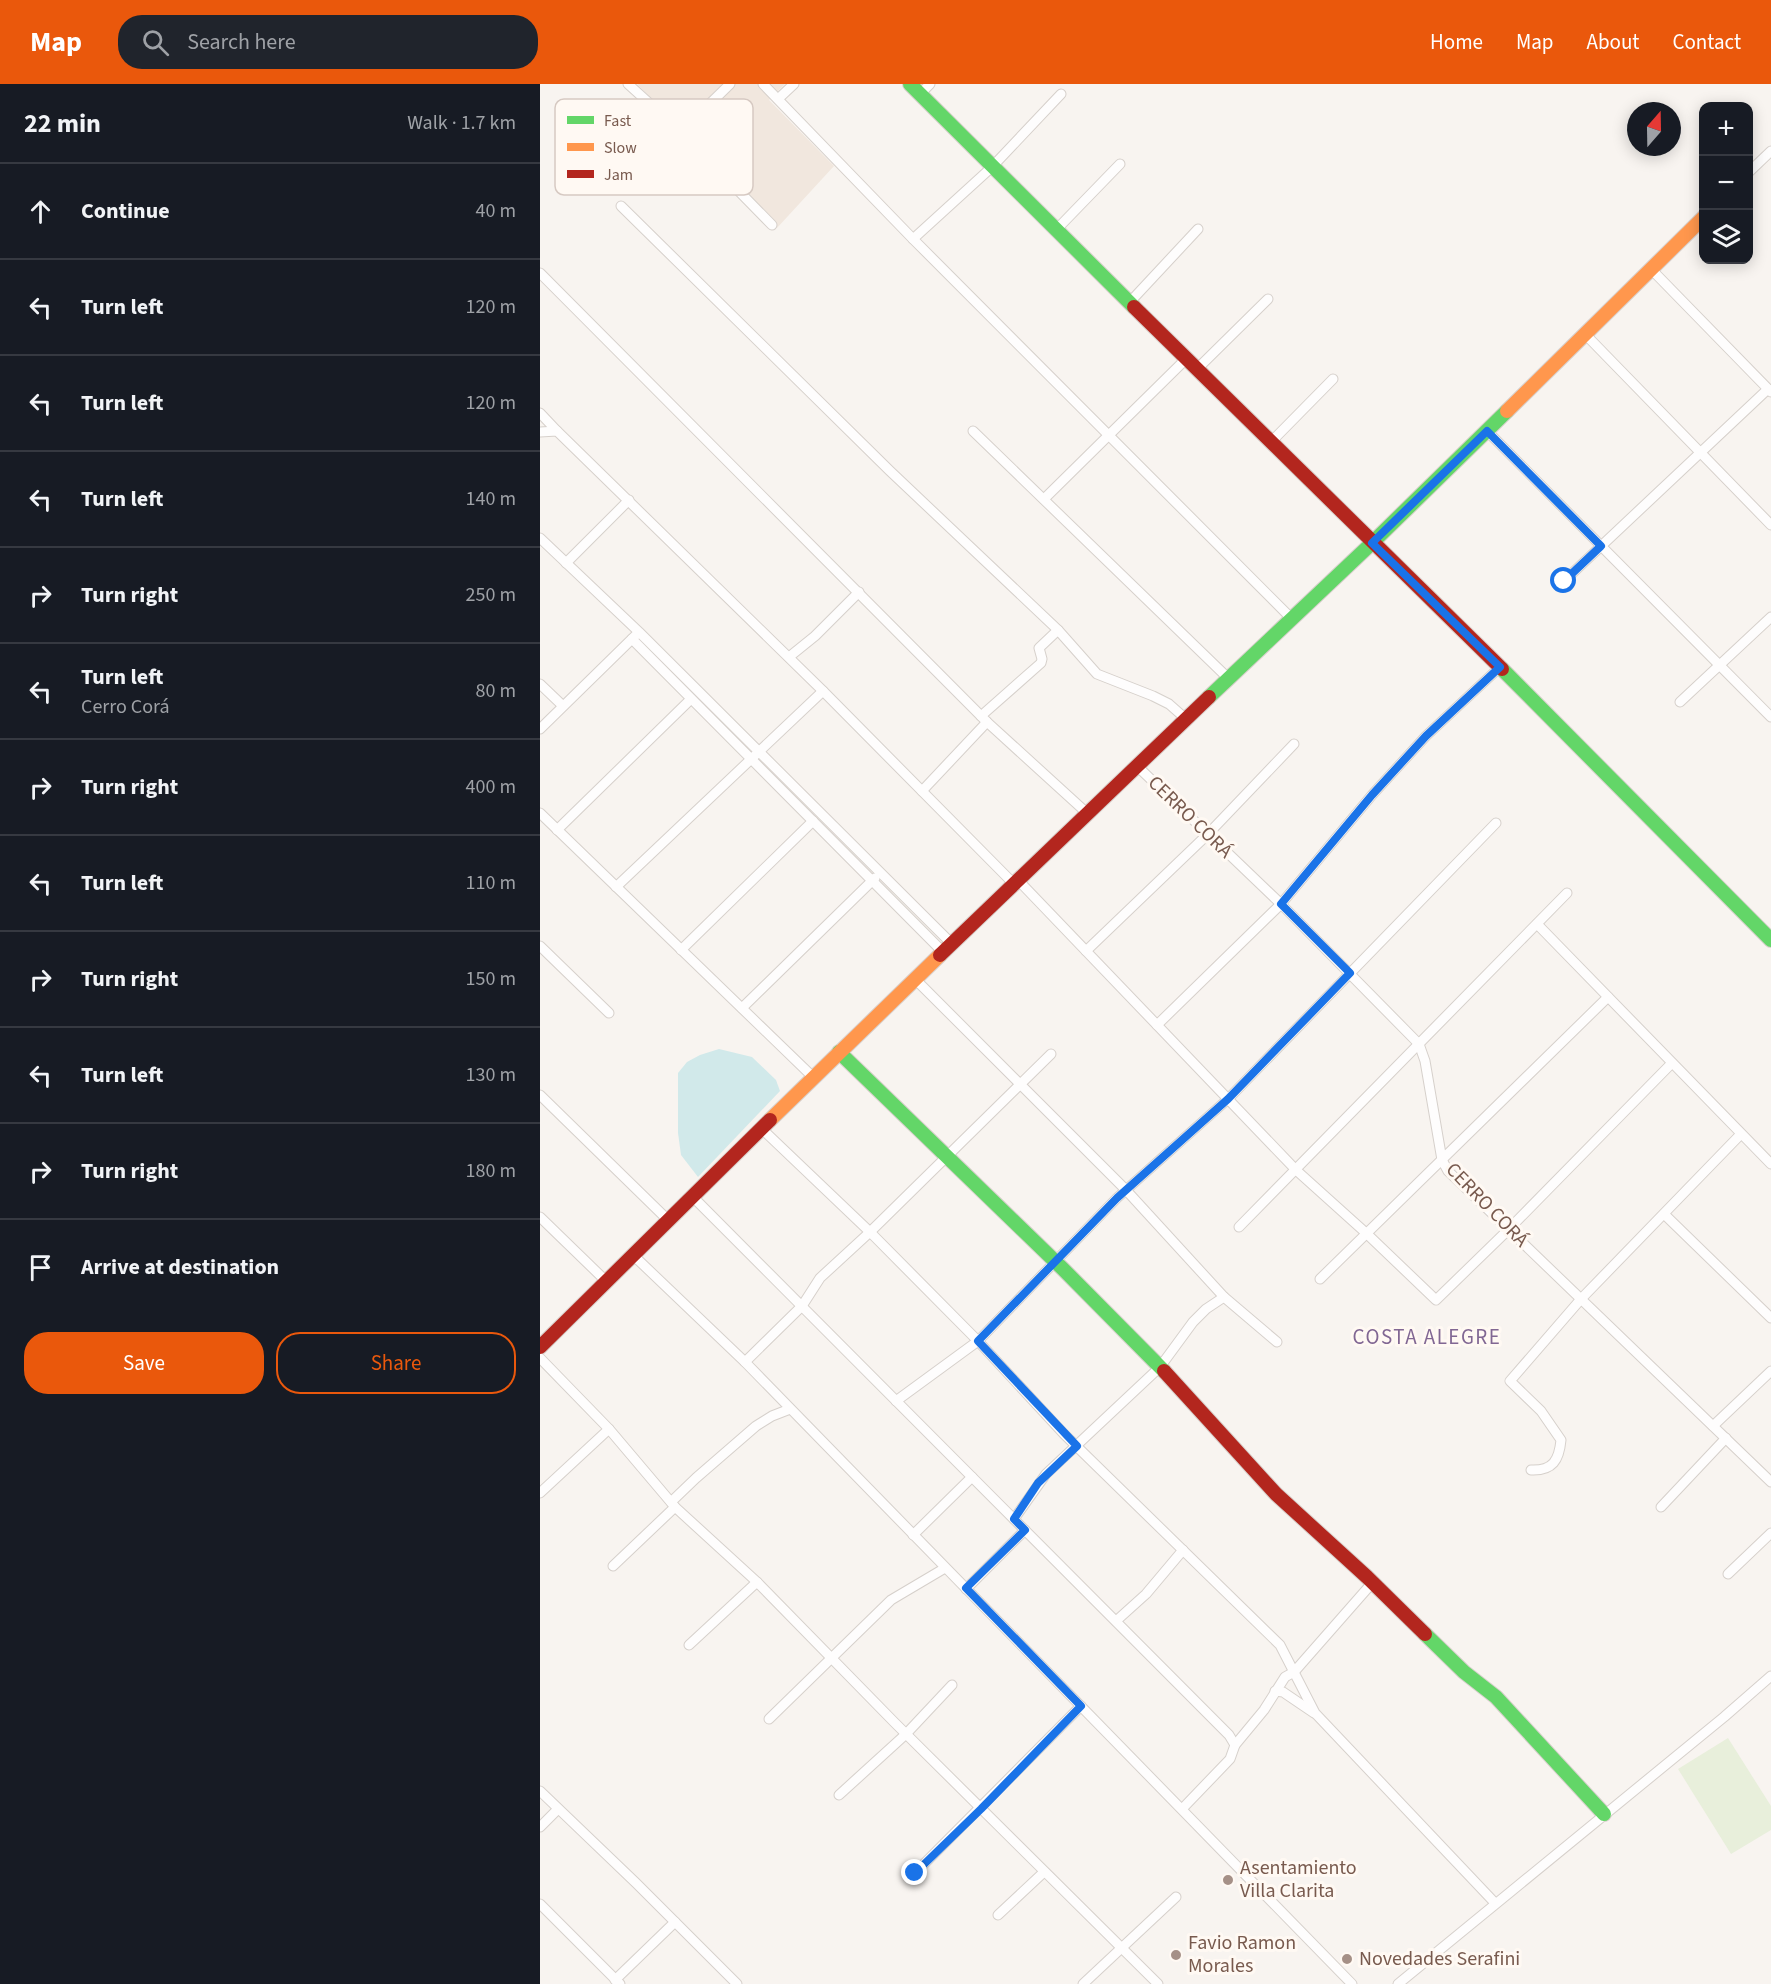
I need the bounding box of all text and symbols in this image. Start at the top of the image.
search box [118,15,538,69]
text: Map [30,22,82,62]
icon: search [139,26,172,59]
text: Search here [187,26,296,58]
text: Home [1430,27,1483,57]
text: Map [1516,27,1554,57]
text: About [1587,27,1639,57]
text: Contact [1672,27,1741,57]
legend [555,99,753,195]
north arrow [1627,102,1681,156]
map controls [1699,102,1753,264]
button: + [1699,102,1753,156]
text: 22 min [24,105,101,142]
text: Walk · 1.7 km [407,109,516,137]
text: Fast [604,110,632,132]
text: Slow [604,137,637,159]
button: − [1699,156,1753,210]
text: Jam [604,164,633,186]
icon: ahead [24,195,57,228]
text: Continue [81,195,170,227]
text: 40 m [476,197,516,225]
button: layers [1699,210,1753,264]
icon: left [24,291,57,324]
text: Turn left [81,291,163,323]
text: 120 m [466,293,516,321]
icon: left [24,387,57,420]
text: Turn left [81,387,163,419]
text: 120 m [466,389,516,417]
icon: left [24,483,57,516]
text: Turn left [81,483,163,515]
text: 140 m [466,485,516,513]
route start [1550,567,1576,593]
icon: right [24,579,57,612]
text: Turn right [81,579,178,611]
text: 250 m [466,581,516,609]
text: Turn left [81,661,163,693]
icon: left [24,675,57,708]
text: 80 m [476,677,516,705]
text: Cerro Corá [81,693,170,721]
street label: CERRO CORÁ [1141,769,1239,865]
icon: right [24,771,57,804]
text: Turn right [81,771,178,803]
text: 400 m [466,773,516,801]
icon: left [24,867,57,900]
text: Turn left [81,867,163,899]
text: 110 m [466,869,516,897]
icon: right [24,963,57,996]
text: Turn right [81,963,178,995]
text: 150 m [466,965,516,993]
icon: left [24,1059,57,1092]
text: Turn left [81,1059,163,1091]
text: 130 m [466,1061,516,1089]
icon: right [24,1155,57,1188]
text: Turn right [81,1155,178,1187]
street label: CERRO CORÁ [1439,1156,1535,1254]
text: 180 m [466,1157,516,1185]
icon: arrive [24,1251,57,1284]
text: Arrive at destination [81,1251,279,1283]
district label: COSTA ALEGRE [1353,1322,1501,1352]
button: Save [24,1332,264,1394]
button: Share [276,1332,516,1394]
place label: Asentamiento Villa Clarita [1240,1854,1357,1905]
route end [901,1859,927,1885]
marker: Asentamiento Villa Clarita [1221,1873,1235,1887]
place label: Favio Ramon Morales [1188,1929,1296,1980]
place label: Novedades Serafini [1359,1945,1520,1973]
marker: Favio Ramon Morales [1169,1948,1183,1962]
marker: Novedades Serafini [1340,1952,1354,1966]

